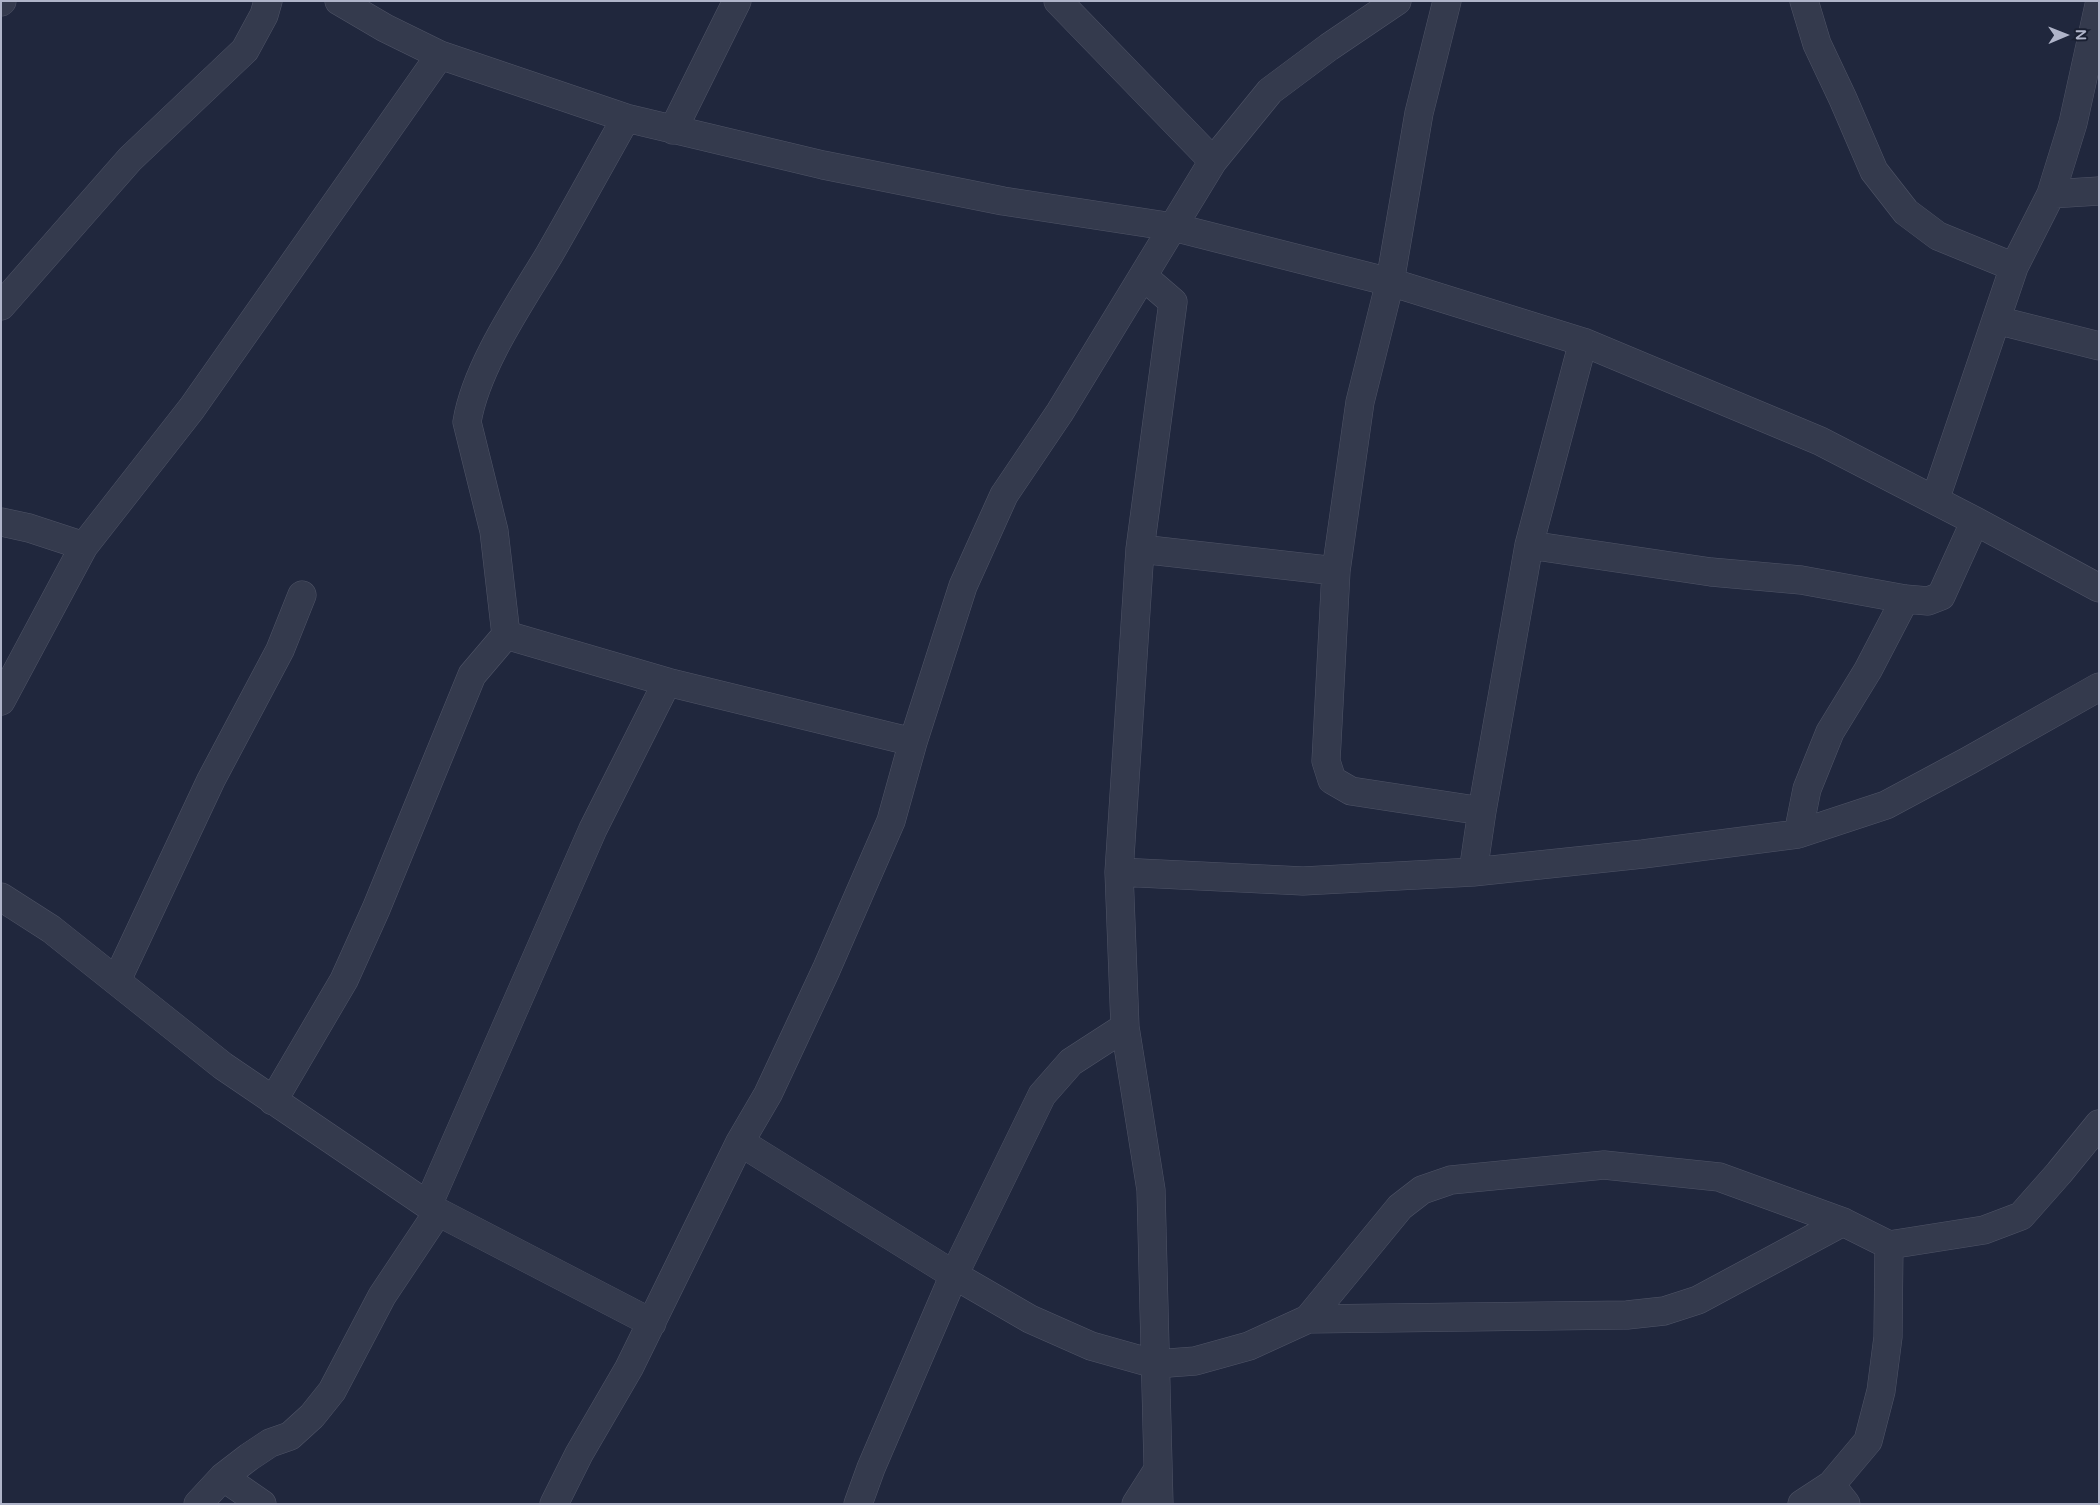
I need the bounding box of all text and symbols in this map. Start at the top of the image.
north arrow [2040,10,2090,60]
text: N [2072,29,2089,41]

